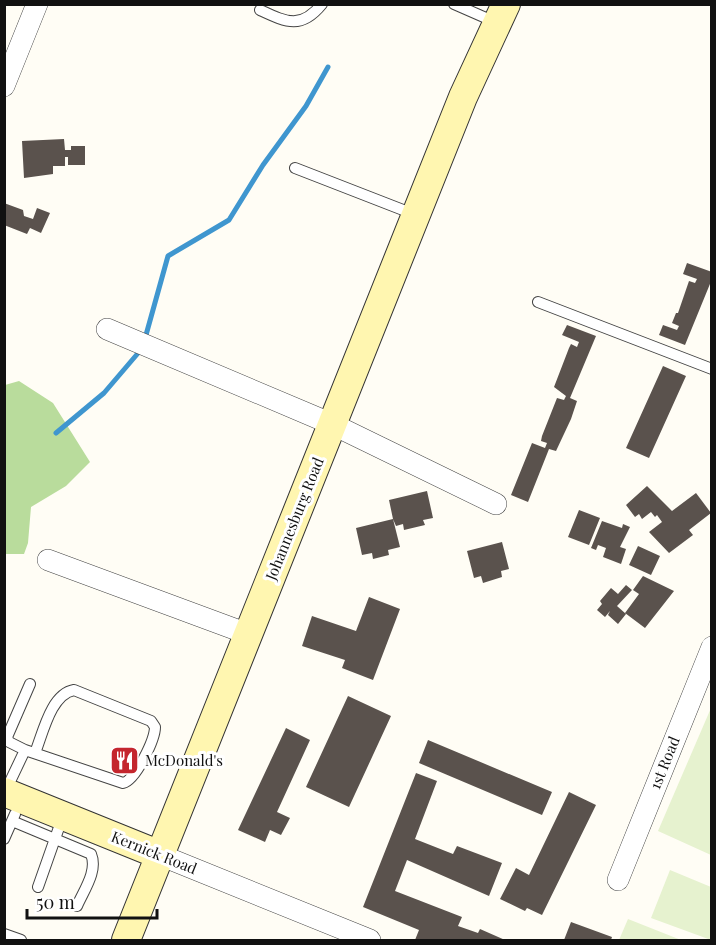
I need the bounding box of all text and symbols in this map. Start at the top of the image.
street label: Johannesburg Road [260,454,328,584]
street label: 1st Road [644,733,684,792]
restaurant icon: McDonald's [108,745,140,777]
place label: McDonald's [145,750,223,770]
street label: Kernick Road [109,826,200,878]
scale bar [27,882,158,920]
text: 50 m [36,890,75,914]

